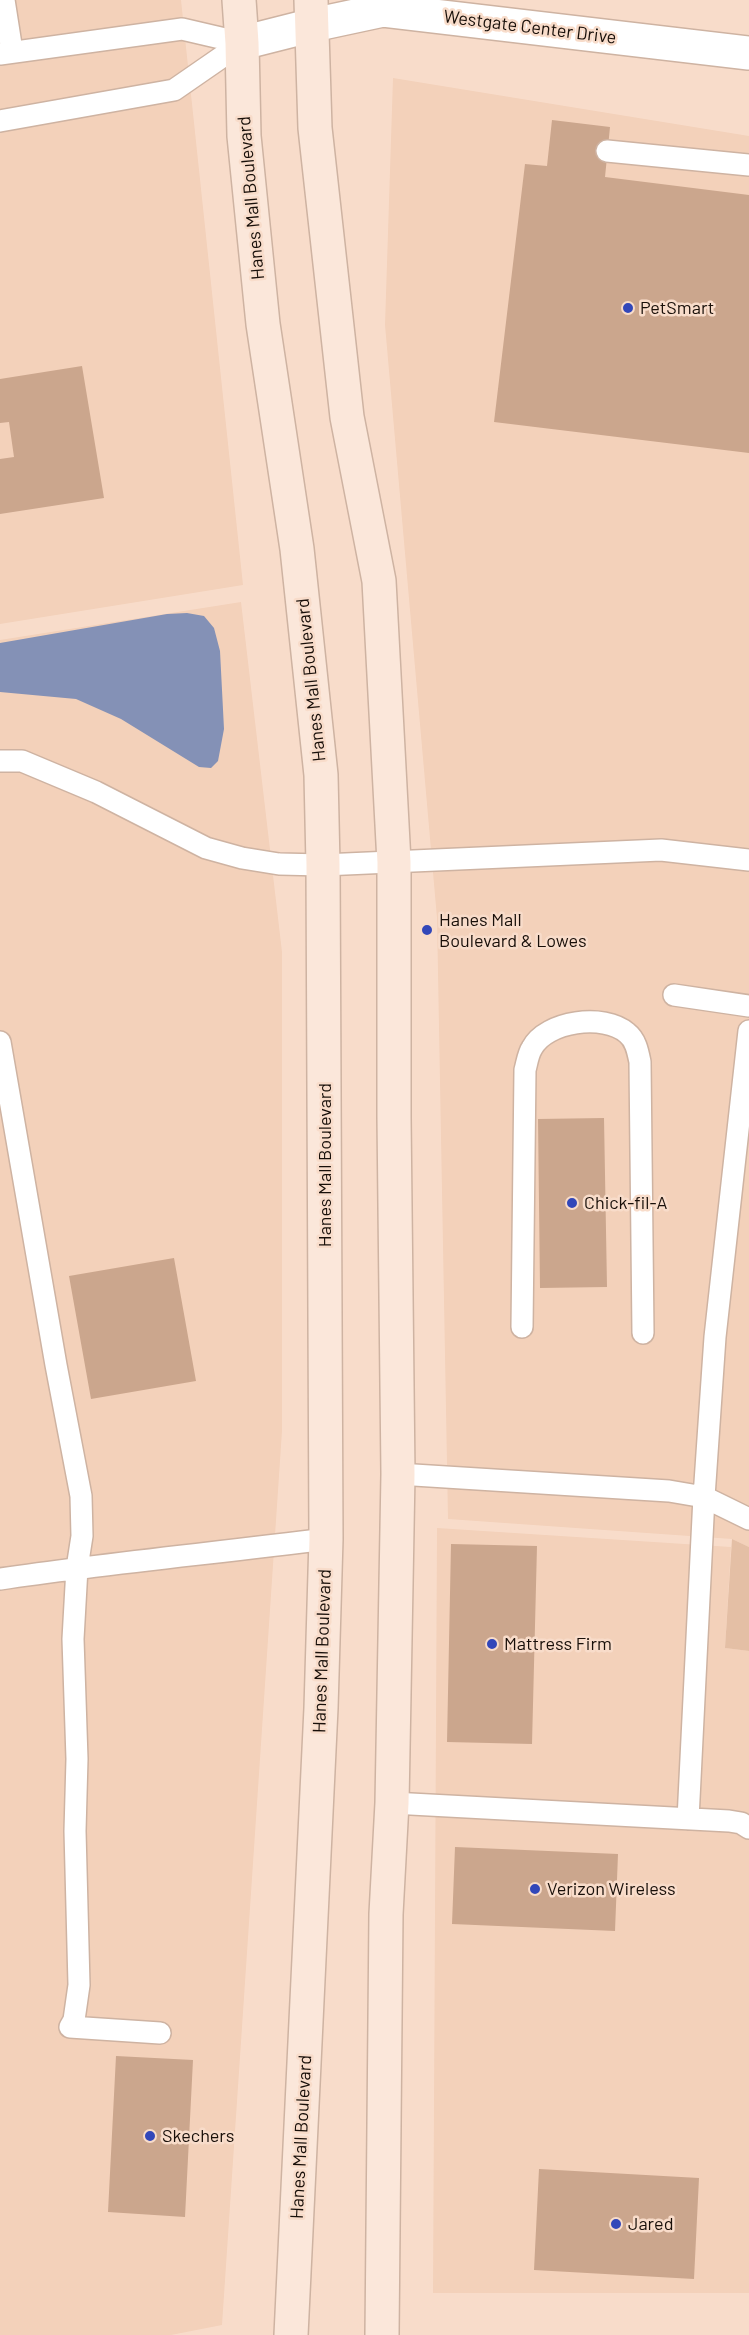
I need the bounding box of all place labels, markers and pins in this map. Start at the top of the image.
place label: PetSmart [640,297,714,319]
marker: PetSmart [621,301,635,315]
place label: Hanes Mall Boulevard & Lowes [439,909,587,952]
marker: Hanes Mall Boulevard & Lowes [420,923,434,937]
place label: Chick-fil-A [584,1192,668,1214]
marker: Chick-fil-A [565,1196,579,1210]
place label: Mattress Firm [504,1633,612,1655]
marker: Mattress Firm [485,1637,499,1651]
place label: Verizon Wireless [547,1878,676,1900]
marker: Verizon Wireless [528,1882,542,1896]
place label: Skechers [162,2125,234,2147]
marker: Skechers [143,2129,157,2143]
place label: Jared [628,2213,673,2235]
marker: Jared [609,2217,623,2231]

